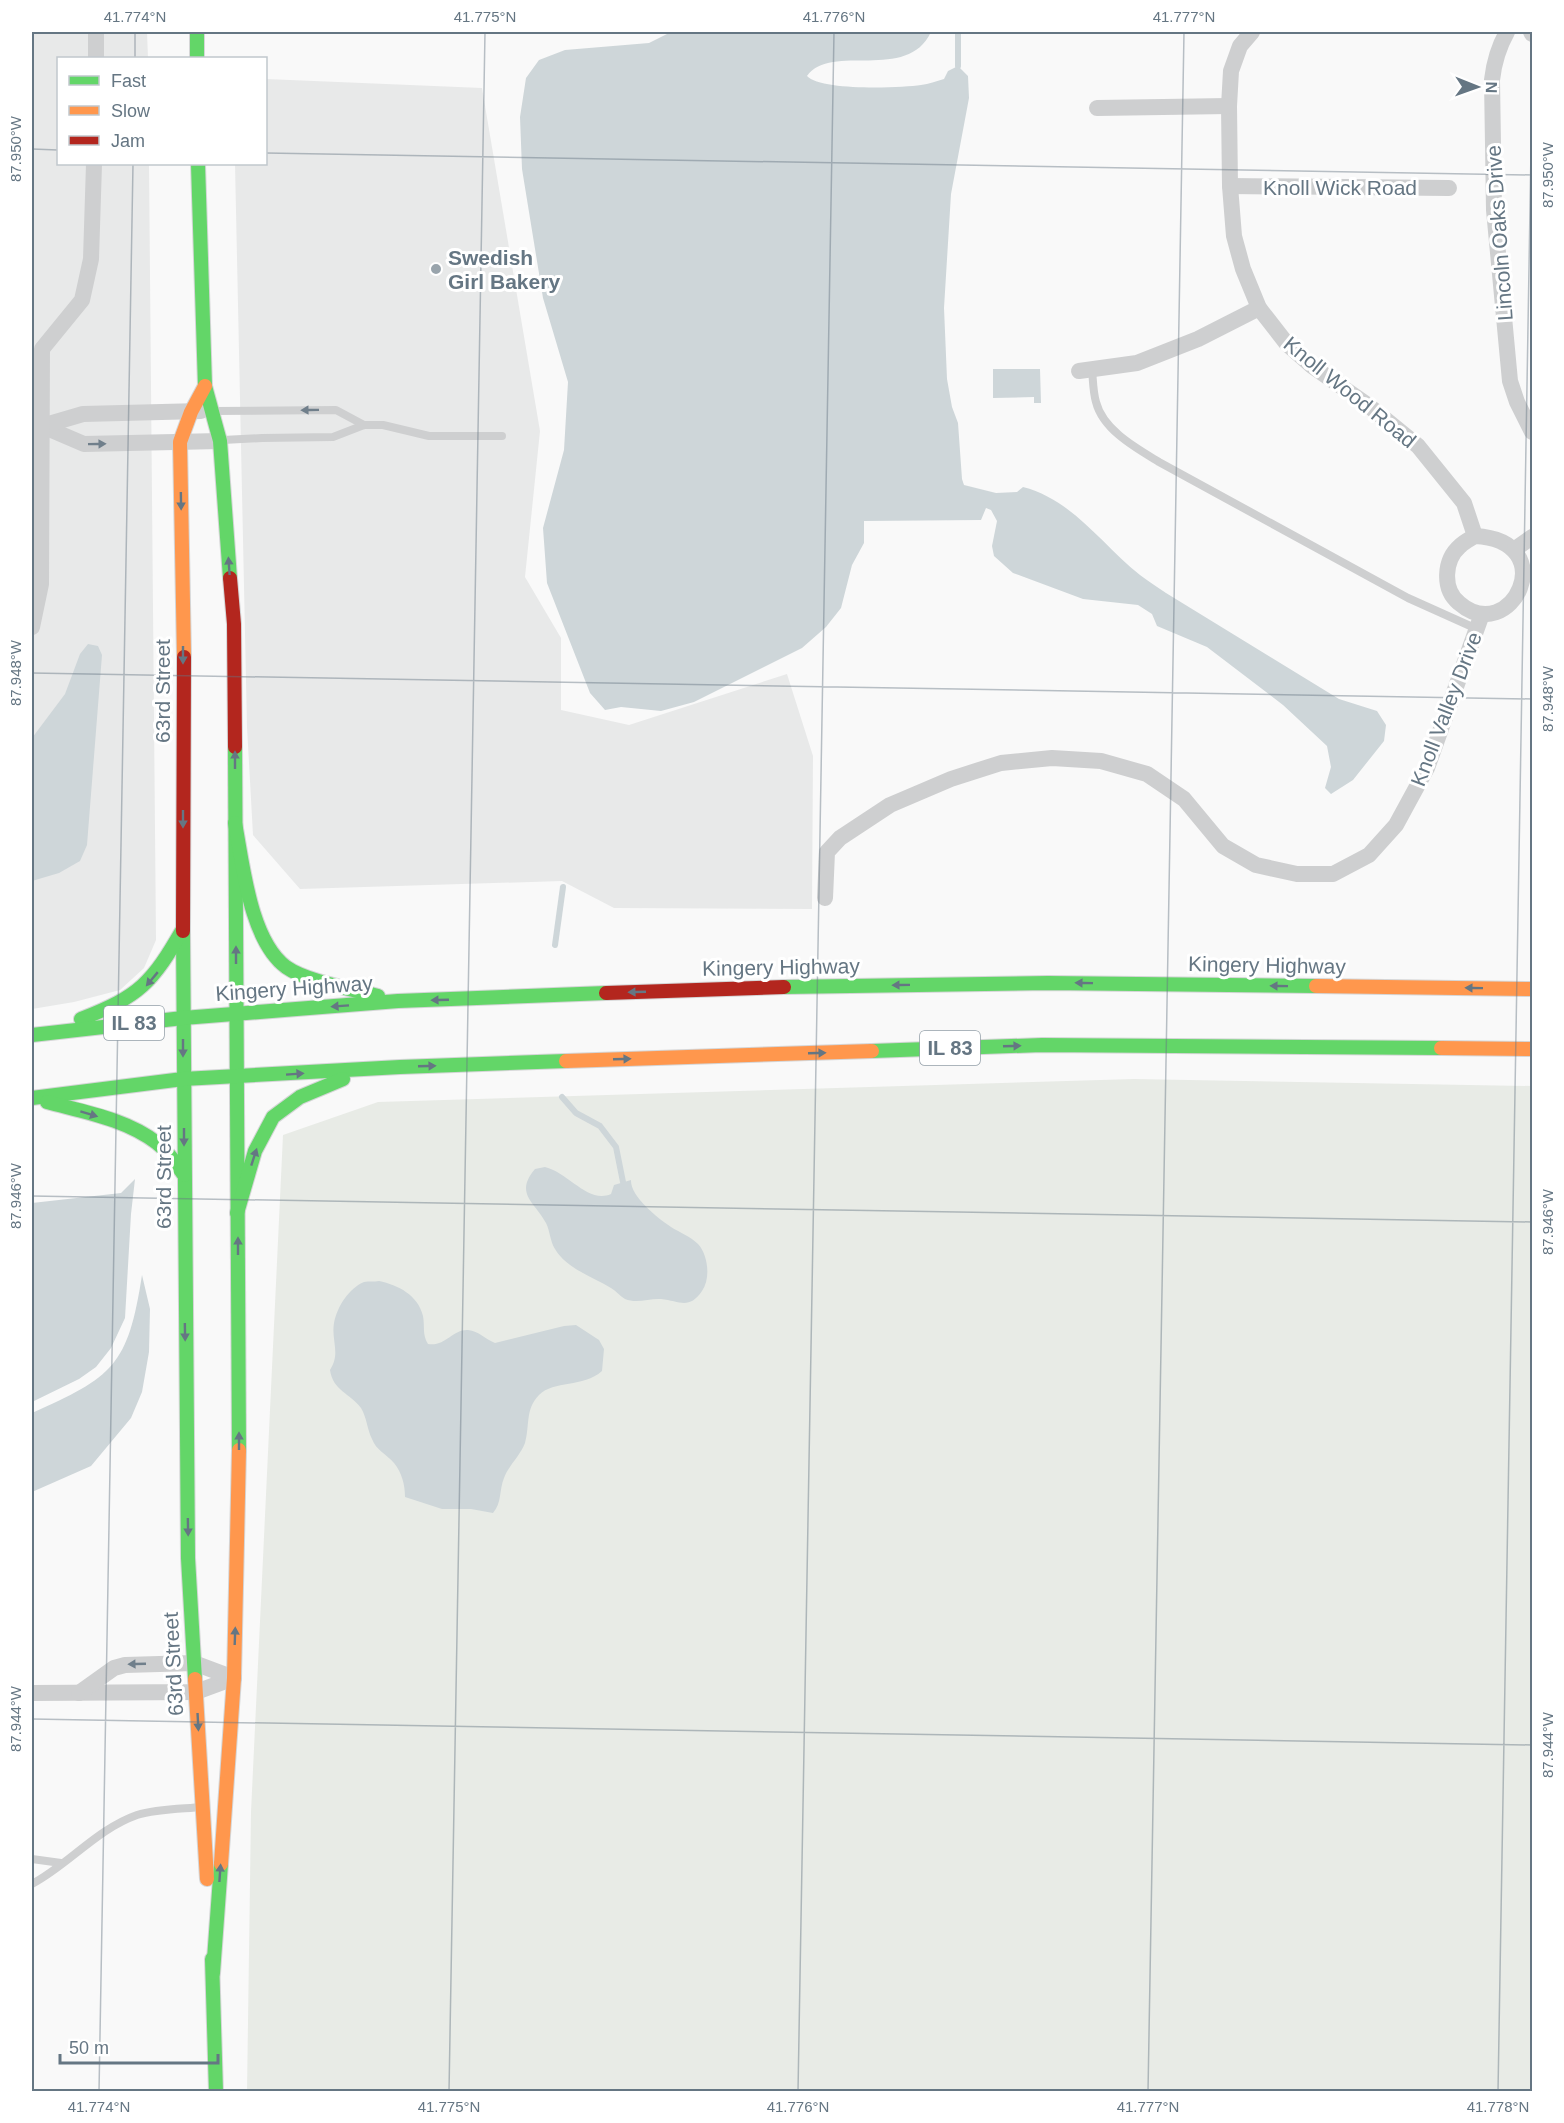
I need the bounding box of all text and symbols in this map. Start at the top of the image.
text: 41.774°N [104,8,166,25]
text: 41.775°N [454,8,516,25]
text: 41.776°N [803,8,865,25]
text: 41.777°N [1153,8,1215,25]
legend [57,57,267,165]
north arrow [1447,57,1507,117]
text: Fast [111,71,146,91]
text: N [1483,81,1500,93]
text: Slow [111,101,151,121]
text: 87.950°W [7,115,24,182]
text: Jam [111,131,145,151]
text: 87.950°W [1539,141,1556,208]
street label: Lincoln Oaks Drive [1481,144,1517,322]
street label: Knoll Wick Road [1263,176,1417,199]
place label: Swedish Girl Bakery [448,246,560,293]
marker: Swedish Girl Bakery [429,262,443,276]
street label: Knoll Wood Road [1279,332,1421,452]
one-way arrow [300,405,319,415]
one-way arrow [87,439,106,448]
one-way arrow [177,491,186,510]
one-way arrow [224,556,234,575]
street label: Knoll Valley Drive [1406,629,1486,789]
text: 87.948°W [7,639,24,706]
street label: 63rd Street [151,639,174,743]
one-way arrow [178,645,188,664]
text: 87.948°W [1539,665,1556,732]
one-way arrow [230,751,239,770]
one-way arrow [178,810,188,829]
one-way arrow [231,946,241,965]
street label: Kingery Highway [1188,952,1346,978]
street label: Kingery Highway [702,954,860,980]
one-way arrow [145,971,158,987]
street label: Kingery Highway [215,971,374,1005]
one-way arrow [1075,978,1094,988]
one-way arrow [891,980,910,990]
one-way arrow [1270,981,1289,991]
one-way arrow [1465,983,1484,993]
one-way arrow [627,987,646,997]
one-way arrow [430,995,449,1004]
one-way arrow [330,1001,349,1011]
road number: IL 83 [104,1006,164,1040]
road number: IL 83 [920,1031,980,1065]
one-way arrow [178,1039,188,1058]
one-way arrow [1002,1041,1021,1050]
one-way arrow [807,1048,826,1057]
one-way arrow [612,1055,631,1064]
one-way arrow [417,1062,436,1071]
one-way arrow [285,1069,304,1079]
one-way arrow [80,1110,98,1119]
street label: 63rd Street [152,1125,175,1229]
one-way arrow [179,1128,189,1147]
one-way arrow [250,1148,259,1166]
text: 87.946°W [7,1162,24,1229]
text: 87.946°W [1539,1188,1556,1255]
one-way arrow [233,1237,243,1256]
one-way arrow [180,1323,190,1342]
one-way arrow [234,1432,244,1451]
one-way arrow [183,1518,192,1537]
street label: 63rd Street [159,1611,187,1716]
one-way arrow [231,1627,240,1646]
one-way arrow [127,1660,146,1669]
text: 87.944°W [7,1685,24,1752]
text: 87.944°W [1539,1711,1556,1778]
one-way arrow [193,1713,202,1732]
one-way arrow [215,1863,225,1882]
scale bar [60,2027,218,2065]
text: 50 m [69,2038,109,2058]
text: 41.774°N [68,2098,130,2115]
text: 41.775°N [418,2098,480,2115]
text: 41.776°N [767,2098,829,2115]
text: 41.777°N [1117,2098,1179,2115]
text: 41.778°N [1467,2098,1529,2115]

